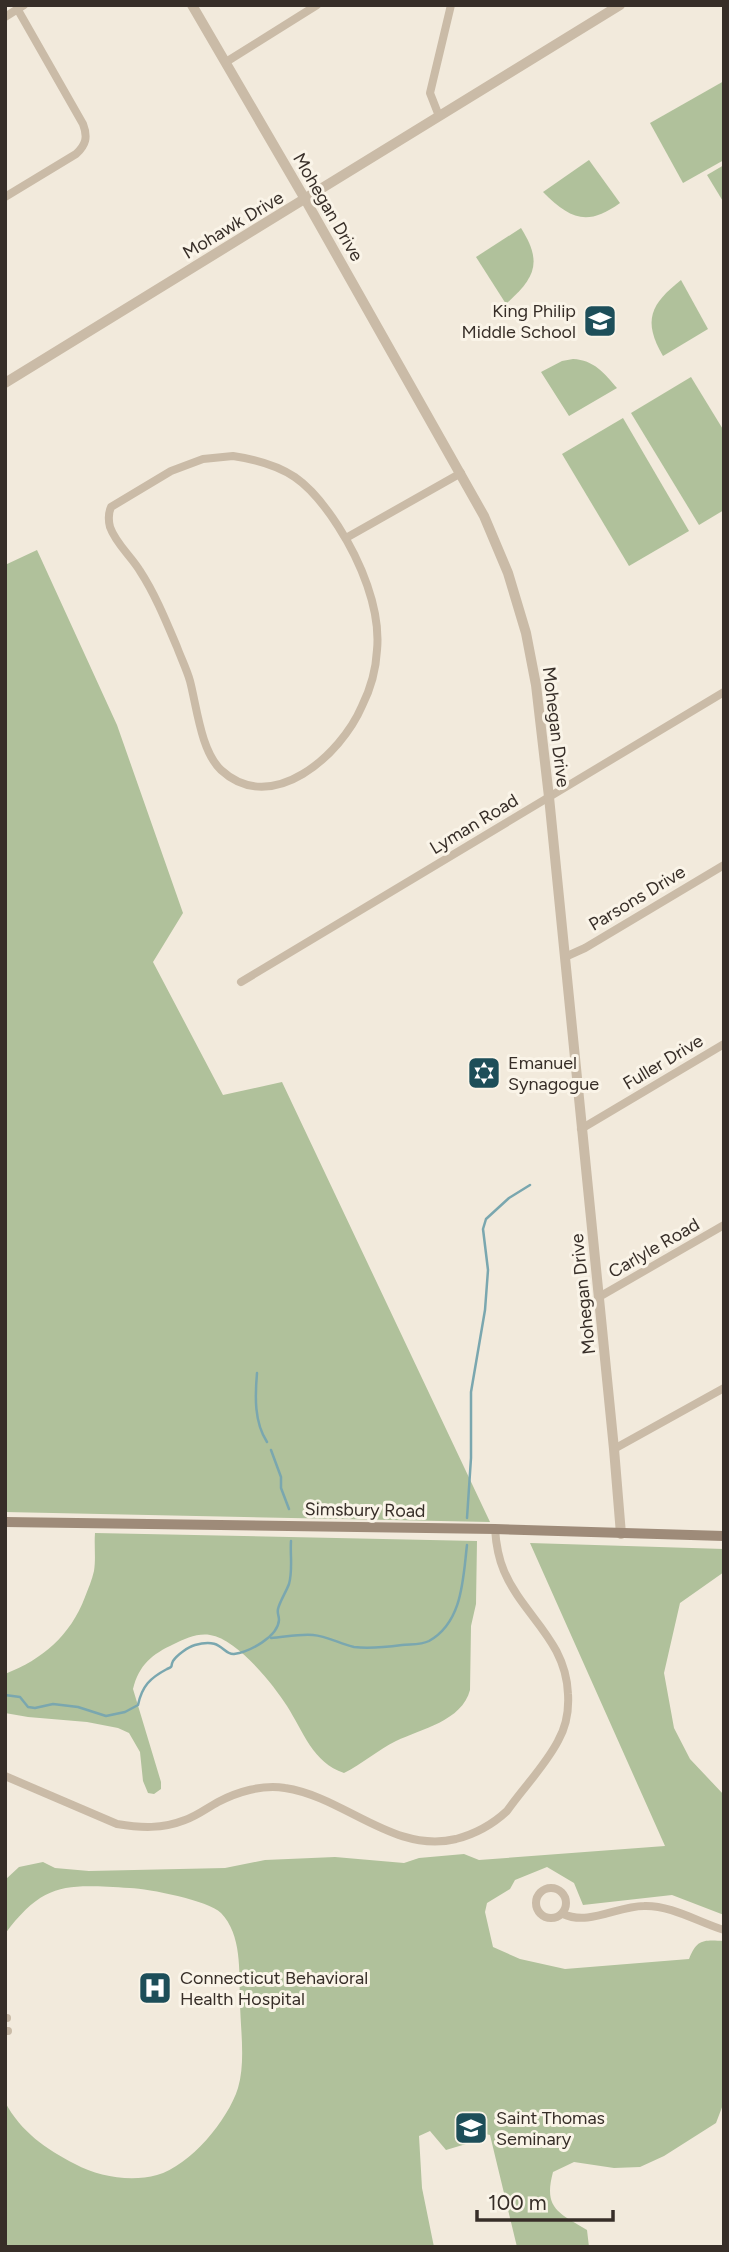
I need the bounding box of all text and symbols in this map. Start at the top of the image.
street label: Mohegan Drive [288,149,368,265]
street label: Mohawk Drive [179,186,288,264]
place label: King Philip Middle School [462,300,576,343]
school or university icon: King Philip Middle School [581,302,619,340]
street label: Mohegan Drive [538,665,574,789]
street label: Lyman Road [426,789,522,859]
street label: Parsons Drive [585,860,689,935]
street label: Fuller Drive [619,1029,707,1094]
place label: Emanuel Synagogue [508,1052,599,1095]
synagogue icon: Emanuel Synagogue [465,1054,503,1092]
street label: Carlyle Road [605,1213,703,1283]
street label: Mohegan Drive [566,1232,600,1356]
street label: Simsbury Road [304,1498,426,1522]
place label: Connecticut Behavioral Health Hospital [180,1967,368,2010]
hospital icon: Connecticut Behavioral Health Hospital [136,1969,174,2007]
place label: Saint Thomas Seminary [496,2107,605,2150]
school or university icon: Saint Thomas Seminary [452,2109,490,2147]
scale bar [477,2178,614,2222]
text: 100 m [488,2190,547,2215]

